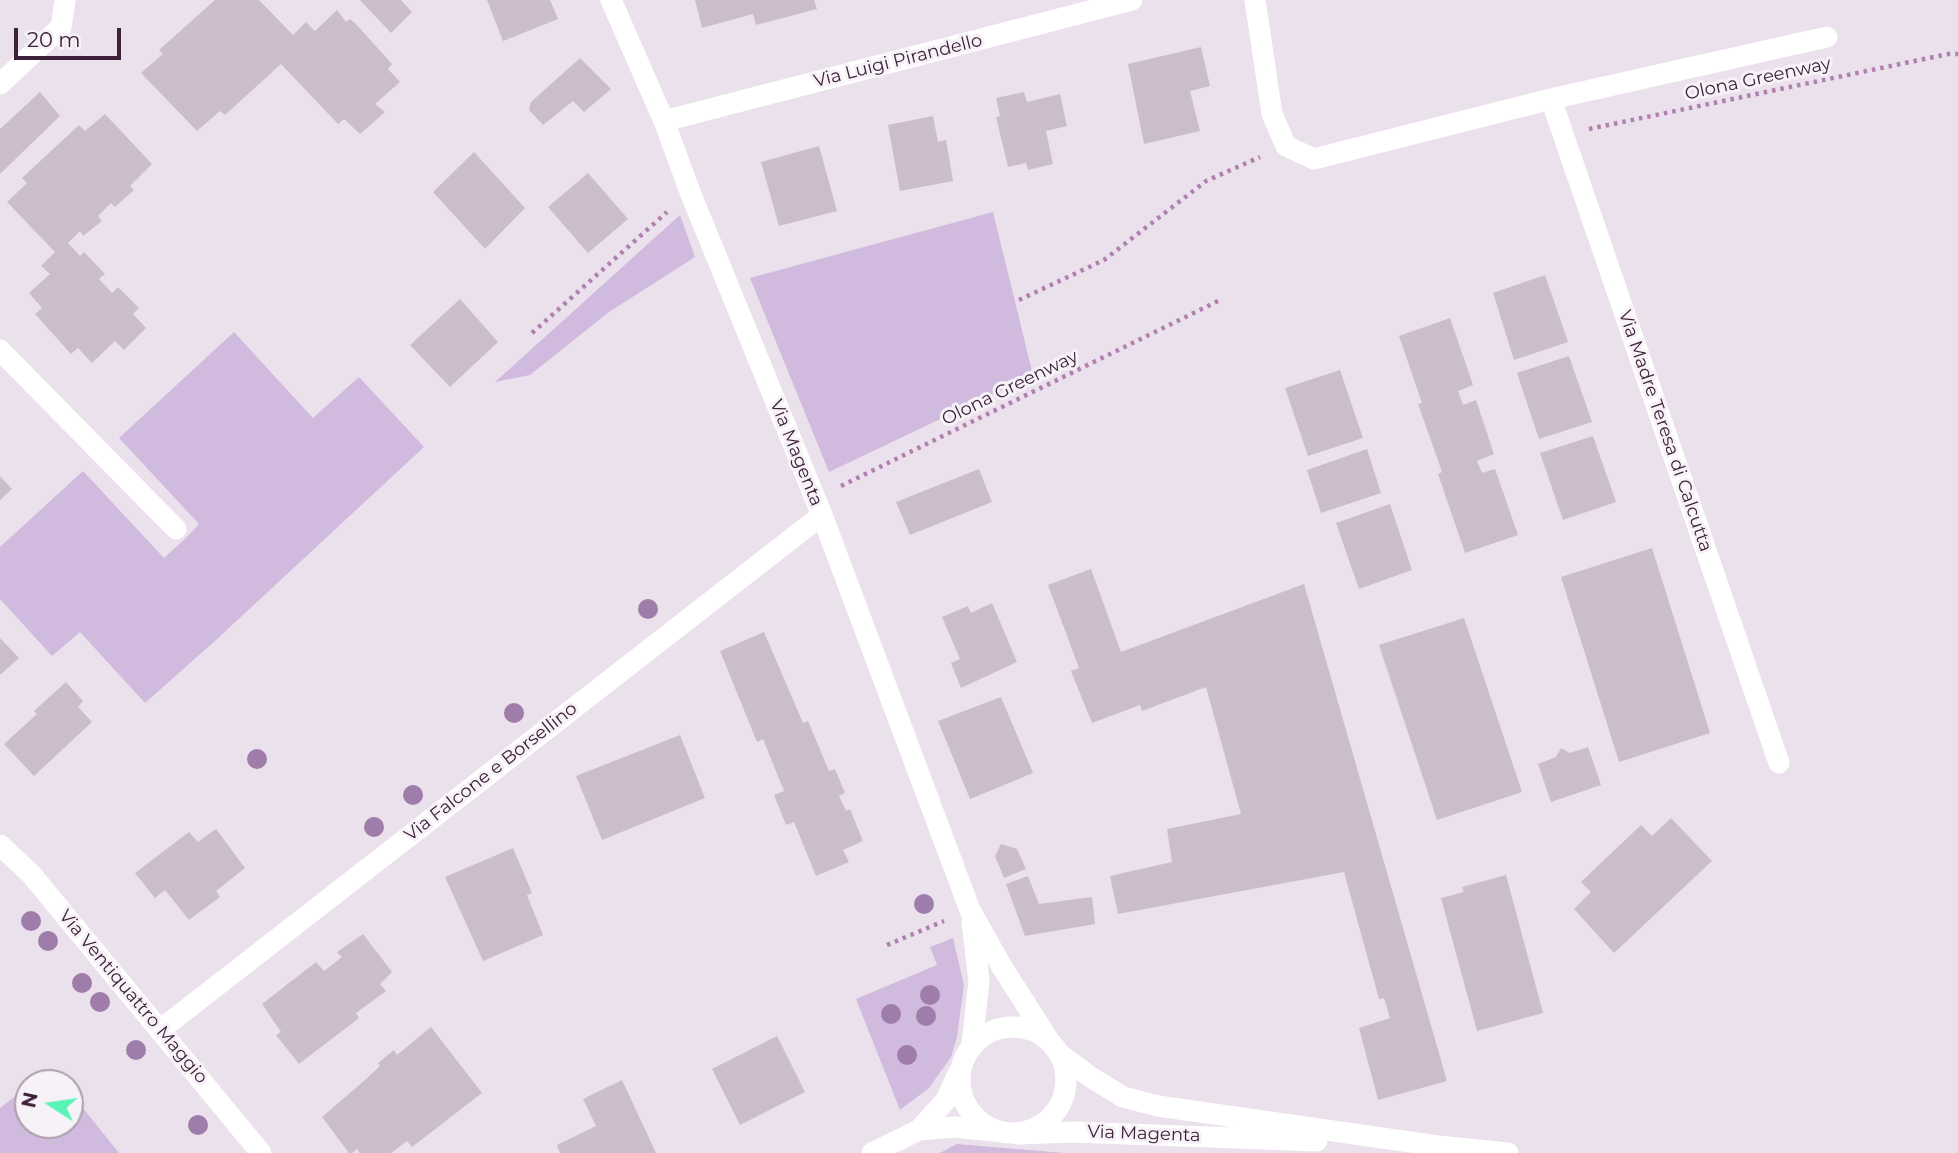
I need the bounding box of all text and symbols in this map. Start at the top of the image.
scale bar [18,14,124,58]
text: 20 m [27,27,81,52]
street label: Via Luigi Pirandello [812,30,984,92]
street label: Olona Greenway [1683,53,1833,105]
street label: Via Madre Teresa di Calcutta [1613,307,1717,555]
street label: Olona Greenway [938,346,1082,430]
street label: Via Magenta [765,396,827,510]
street label: Via Falcone e Borsellino [400,698,582,846]
street label: Via Ventiquattro Maggio [54,906,212,1088]
north arrow [14,1069,84,1139]
text: N [17,1090,43,1110]
street label: Via Magenta [1087,1121,1201,1147]

